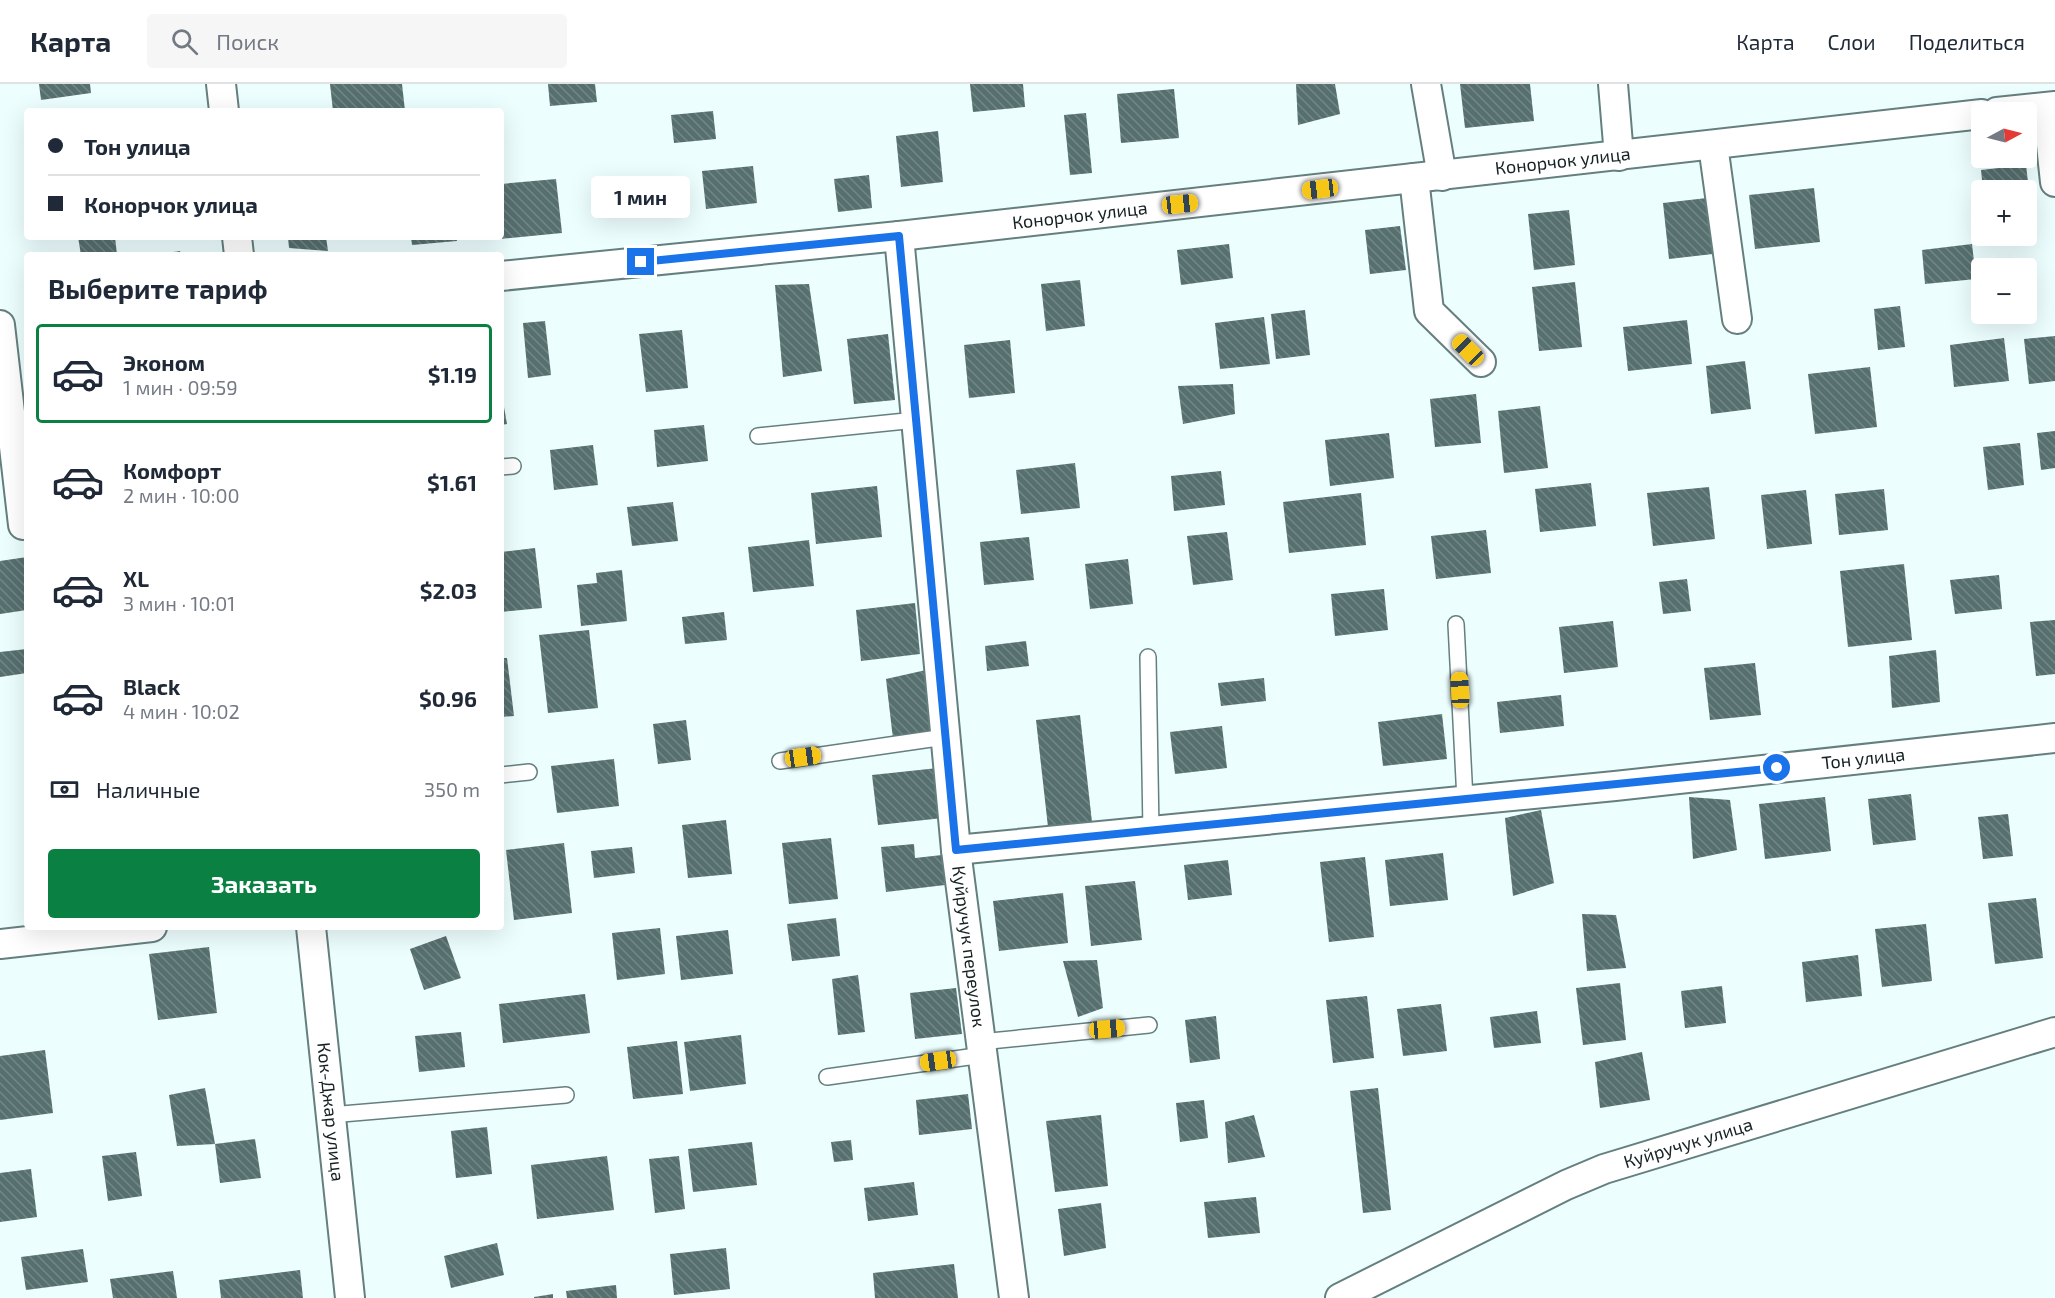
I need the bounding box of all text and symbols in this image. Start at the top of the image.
search box [147,14,567,68]
text: Карта [30,24,111,58]
icon: search [168,25,201,58]
text: Поиск [216,28,279,54]
text: Карта [1736,29,1795,54]
text: Слои [1828,29,1876,54]
text: Поделиться [1909,29,2025,54]
north arrow [1971,102,2037,168]
map controls [1971,102,2037,324]
text: Тон улица [84,133,191,159]
street label: Конорчок улица [1494,142,1632,179]
callout: 1 мин [592,175,690,217]
car [1301,178,1339,200]
button: + [1971,180,2037,246]
text: 1 мин [614,185,667,209]
text: Конорчок улица [84,191,258,217]
car [1161,193,1199,215]
street label: Конорчок улица [1011,196,1149,233]
route end [627,248,654,275]
button: − [1971,258,2037,324]
text: Выберите тариф [48,272,268,304]
car [1449,331,1487,369]
icon: car [51,347,105,401]
text: Эконом [123,349,205,375]
text: $1.19 [428,361,477,387]
text: 1 мин · 09:59 [123,375,238,399]
icon: car [51,455,105,509]
text: Комфорт [123,457,221,483]
text: $1.61 [427,469,477,495]
text: 2 мин · 10:00 [123,483,240,507]
icon: car [51,563,105,617]
text: XL [123,565,149,591]
text: $2.03 [420,577,477,603]
text: 3 мин · 10:01 [123,591,235,615]
icon: car [51,671,105,725]
car [1450,672,1470,708]
text: Black [123,673,180,699]
text: $0.96 [419,685,477,711]
text: 4 мин · 10:02 [123,699,240,723]
street label: Тон улица [1821,742,1906,773]
car [784,746,822,768]
route start [1763,754,1790,781]
icon: cash [48,773,81,806]
text: Наличные [96,776,200,802]
text: 350 m [424,777,480,801]
button: Заказать [48,849,480,918]
street label: Куйручук переулок [948,864,991,1029]
car [1088,1018,1126,1040]
street label: Кок-Джар улица [313,1041,350,1183]
car [919,1050,957,1072]
street label: Куйручук улица [1621,1112,1755,1172]

